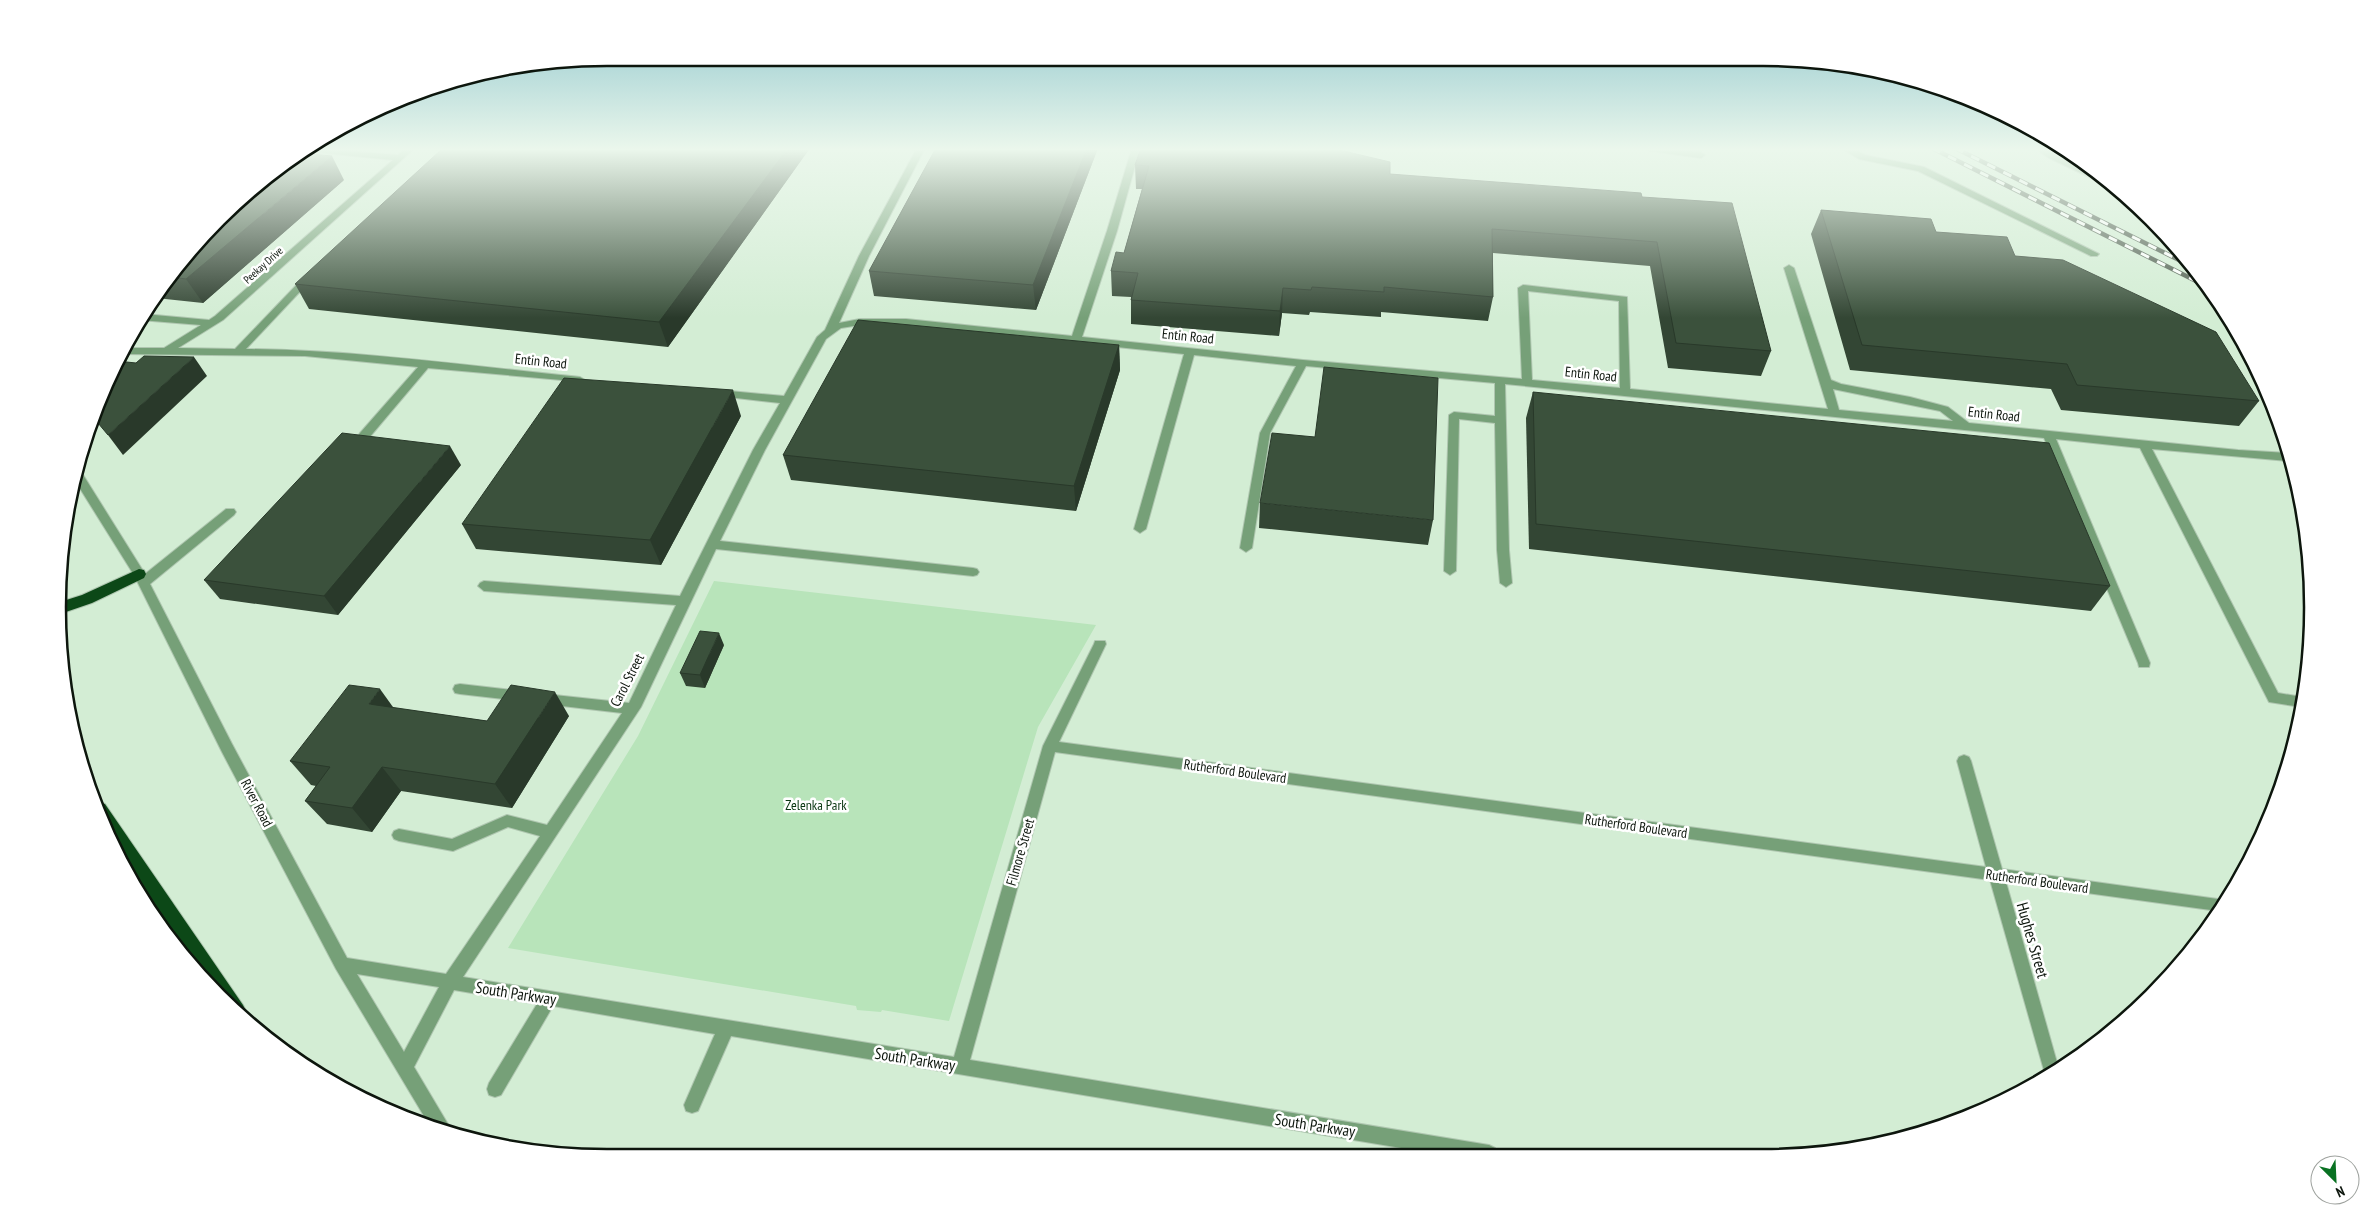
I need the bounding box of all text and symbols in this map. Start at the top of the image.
street label: Peekay Drive [240,243,286,286]
street label: Entin Road [1161,324,1215,348]
street label: Entin Road [514,349,568,373]
street label: Entin Road [1564,362,1618,386]
street label: Entin Road [1967,402,2021,426]
street label: Carol Street [606,650,648,709]
street label: Rutherford Boulevard [1183,755,1287,787]
street label: River Road [237,776,277,830]
park label: Zelenka Park [785,796,847,814]
street label: Rutherford Boulevard [1584,810,1688,842]
street label: Filmore Street [1002,816,1038,888]
street label: Rutherford Boulevard [1985,865,2089,897]
street label: Hughes Street [2013,900,2054,981]
street label: South Parkway [474,977,558,1009]
street label: South Parkway [873,1043,957,1075]
street label: South Parkway [1273,1109,1357,1141]
north arrow [2310,1155,2360,1205]
text: N [2333,1182,2347,1202]

